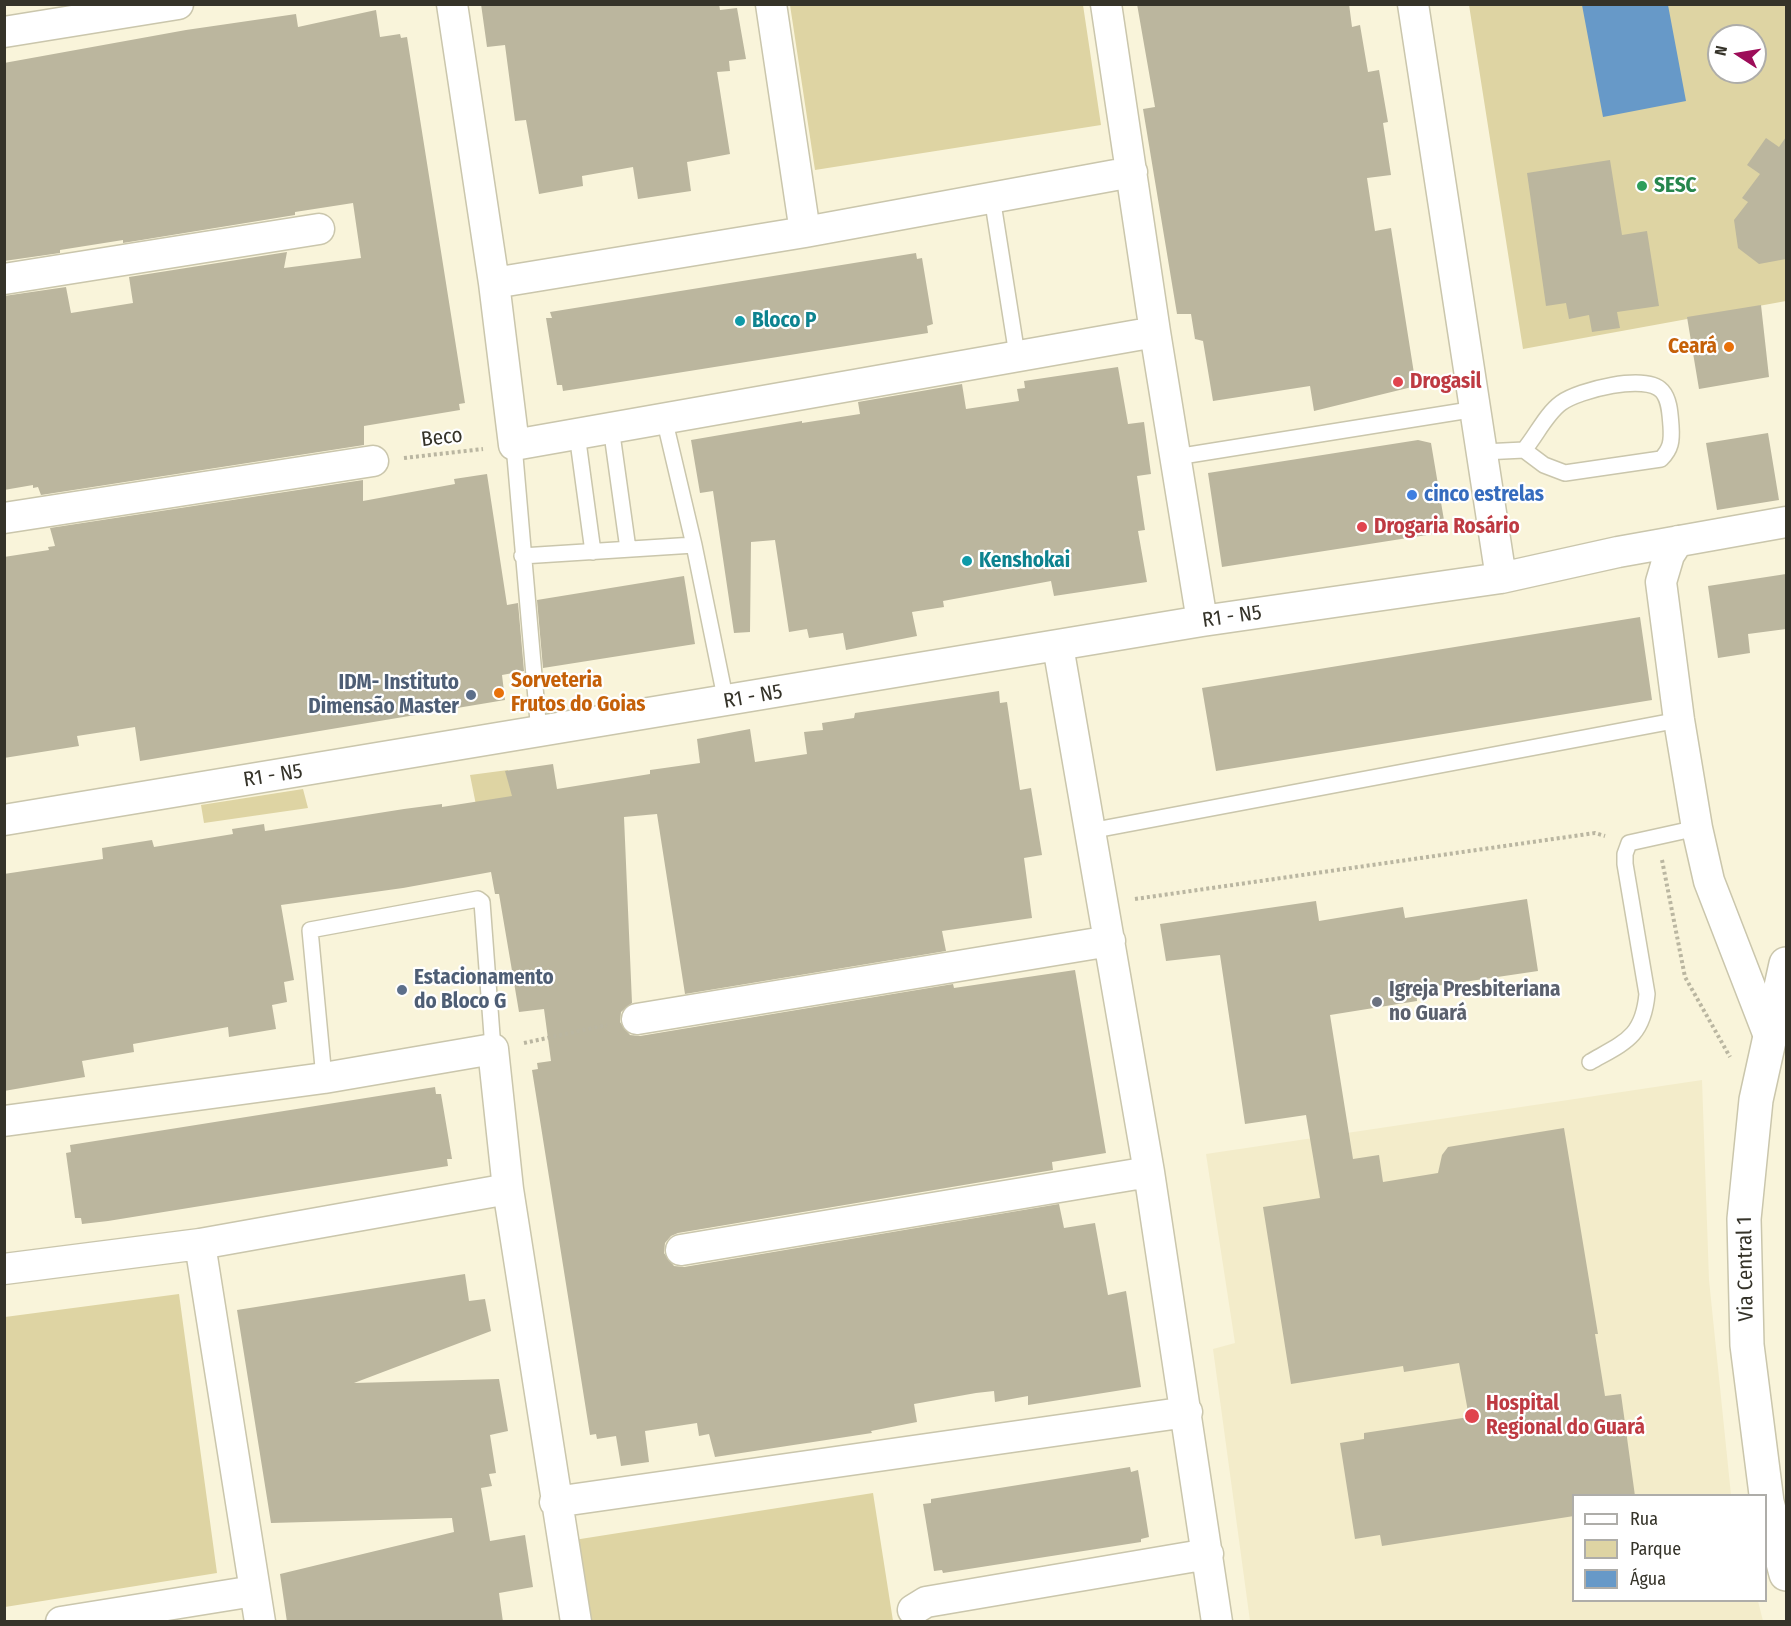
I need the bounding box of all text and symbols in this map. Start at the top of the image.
north arrow [1707,24,1767,84]
text: N [1711,44,1731,57]
place label: SESC [1654,173,1697,199]
marker: SESC [1635,179,1649,193]
place label: Bloco P [752,308,816,334]
marker: Bloco P [733,314,747,328]
place label: Ceará [1668,334,1717,360]
marker: Ceará [1722,340,1736,354]
place label: Drogasil [1410,369,1481,395]
marker: Drogasil [1391,375,1405,389]
street label: Beco [420,423,464,453]
place label: cinco estrelas [1424,482,1544,508]
marker: cinco estrelas [1405,488,1419,502]
place label: Drogaria Rosário [1374,514,1520,540]
marker: Drogaria Rosário [1355,520,1369,534]
place label: Kenshokai [979,548,1070,574]
marker: Kenshokai [960,554,974,568]
street label: R1 - N5 [1201,600,1263,634]
place label: Sorveteria Frutos do Goias [511,668,646,718]
place label: IDM- Instituto Dimensão Master [308,670,459,720]
street label: R1 - N5 [722,679,784,715]
marker: Sorveteria Frutos do Goias [492,686,506,700]
marker: IDM- Instituto Dimensão Master [464,688,478,702]
street label: R1 - N5 [242,759,304,793]
place label: Estacionamento do Bloco G [414,965,554,1015]
place label: Igreja Presbiteriana no Guará [1389,977,1561,1027]
marker: Estacionamento do Bloco G [395,983,409,997]
marker: Igreja Presbiteriana no Guará [1370,995,1384,1009]
street label: Via Central 1 [1732,1216,1760,1322]
place label: Hospital Regional do Guará [1486,1391,1645,1441]
marker: Hospital Regional do Guará [1463,1407,1481,1425]
legend [1572,1494,1767,1602]
text: Rua [1630,1508,1658,1530]
text: Parque [1630,1538,1681,1560]
text: Água [1630,1568,1666,1590]

